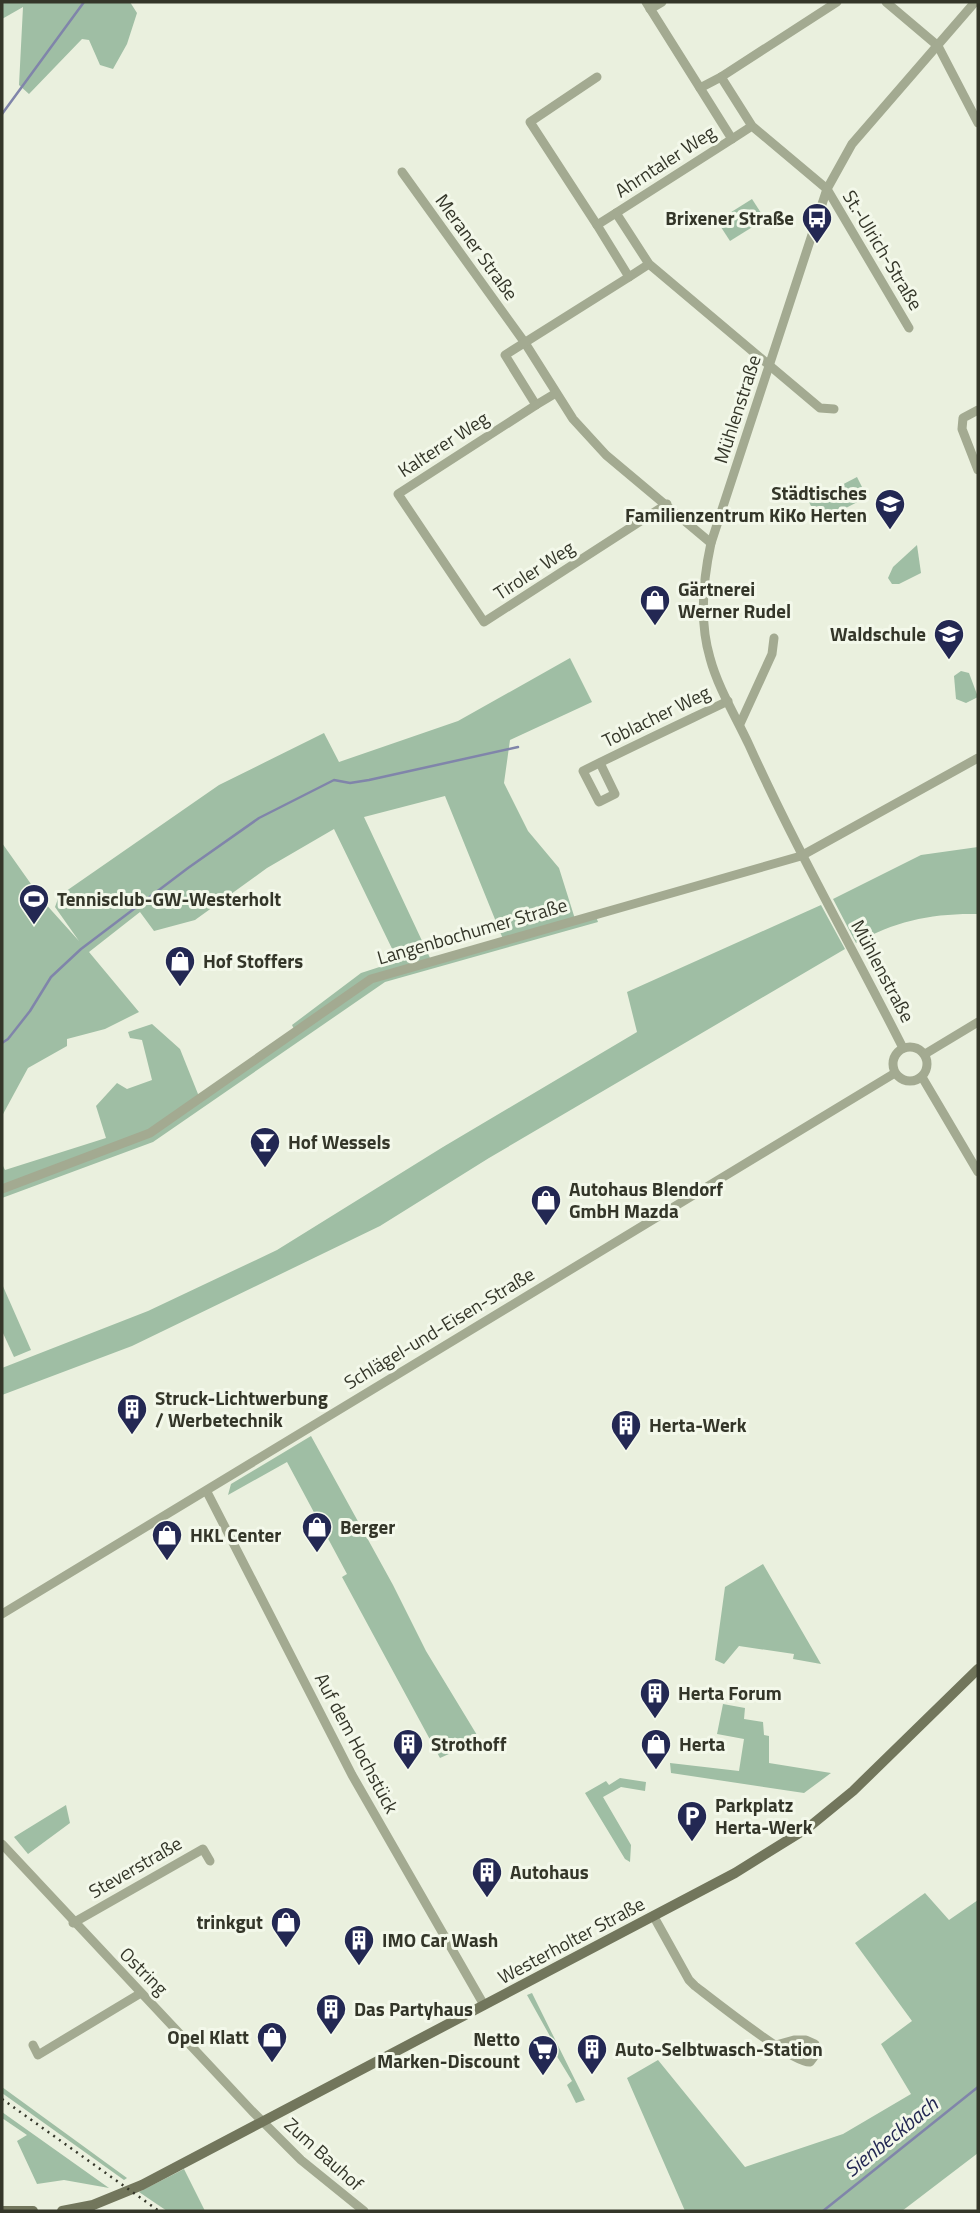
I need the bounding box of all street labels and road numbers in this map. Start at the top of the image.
street label: Ahrntaler Weg [609,117,721,204]
street label: St.-Ulrich-Straße [836,184,931,315]
street label: Meraner Straße [429,187,526,306]
street label: Mühlenstraße [705,351,768,467]
street label: Kalterer Weg [391,403,494,484]
street label: Tiroler Weg [488,532,580,607]
street label: Toblacher Weg [597,677,715,754]
street label: Langenbochumer Straße [373,889,570,972]
street label: Mühlenstraße [844,914,923,1027]
street label: Schlägel-und-Eisen-Straße [338,1259,540,1396]
street label: Auf dem Hochstück [308,1667,407,1818]
street label: Steverstraße [83,1828,187,1905]
street label: Westerholter Straße [492,1889,649,1991]
street label: Ostring [113,1940,176,2002]
street label: Zum Bauhof [278,2110,371,2198]

